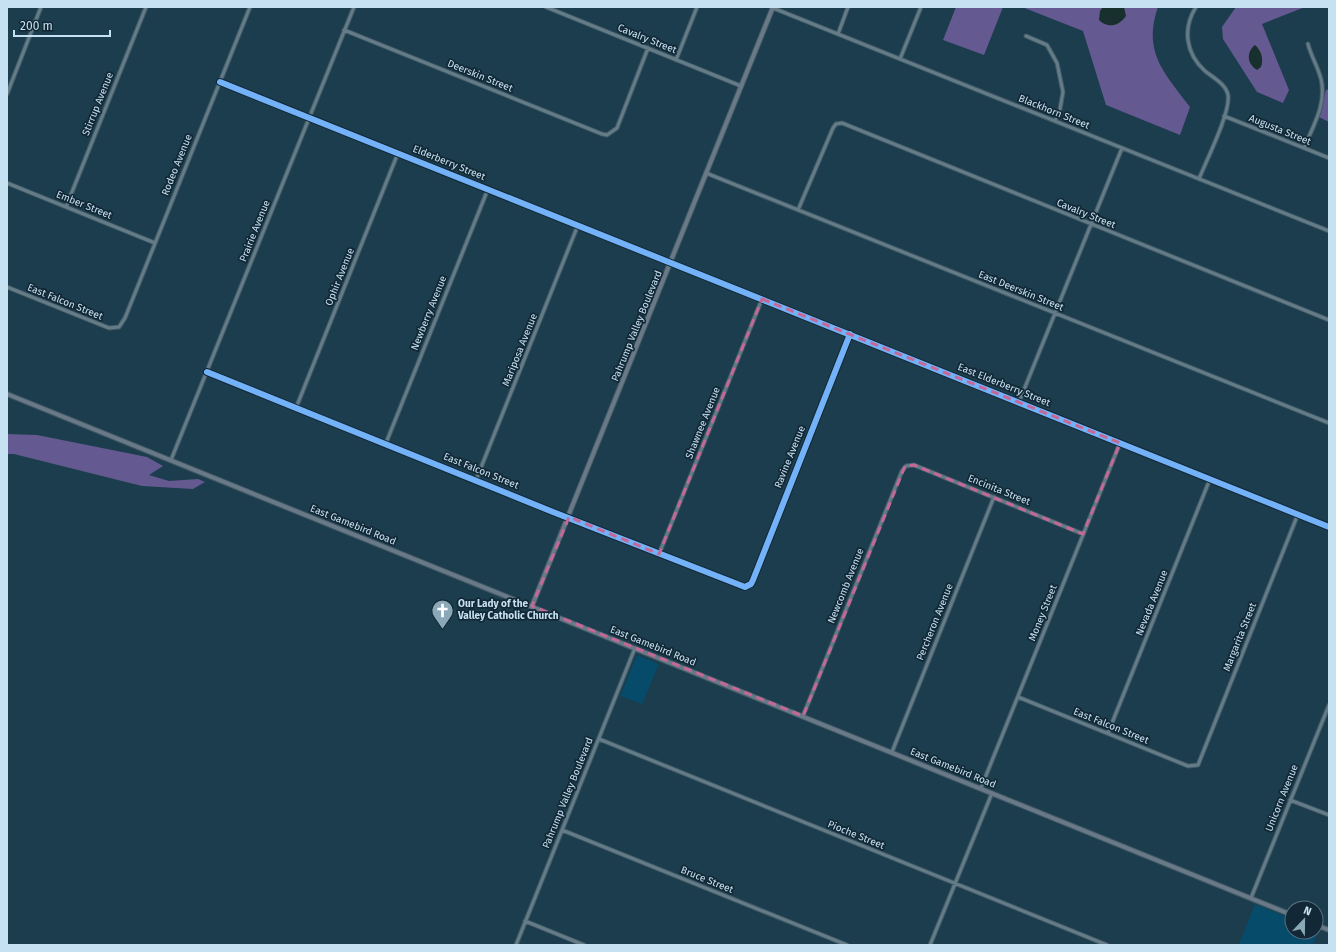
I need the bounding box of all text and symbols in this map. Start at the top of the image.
scale bar [14,12,110,38]
text: 200 m [20,19,53,33]
street label: Cavalry Street [616,22,679,56]
street label: Deerskin Street [446,57,515,95]
street label: Stirrup Avenue [80,71,116,137]
street label: Blackhorn Street [1017,92,1092,132]
street label: Augusta Street [1247,112,1313,148]
street label: Rodeo Avenue [159,133,195,197]
street label: Elderberry Street [411,143,487,183]
street label: Ember Street [54,188,114,222]
street label: Cavalry Street [1055,197,1118,231]
street label: Prairie Avenue [237,198,273,264]
street label: Ophir Avenue [323,246,357,308]
street label: East Deerskin Street [977,268,1066,314]
street label: Pahrump Valley Boulevard [609,269,665,383]
street label: Newberry Avenue [409,274,449,352]
street label: East Falcon Street [26,281,105,323]
street label: Mariposa Avenue [500,312,540,388]
street label: East Elderberry Street [956,361,1052,409]
street label: Shawnee Avenue [683,385,723,461]
street label: Ravine Avenue [772,424,808,490]
street label: East Falcon Street [442,450,521,492]
street label: Encinita Street [966,472,1032,508]
street label: East Gamebird Road [308,502,398,548]
street label: Newcomb Avenue [825,547,867,625]
street label: Nevada Avenue [1133,568,1171,638]
street label: Percheron Avenue [914,582,956,662]
street label: Money Street [1026,583,1060,643]
church icon: Our Lady of the Valley Catholic Church [429,597,455,630]
place label: Our Lady of the Valley Catholic Church [457,598,559,622]
street label: Margarita Street [1221,601,1259,673]
street label: East Gamebird Road [608,623,698,669]
street label: East Falcon Street [1072,705,1151,747]
street label: Pahrump Valley Boulevard [540,736,596,850]
street label: East Gamebird Road [908,745,998,791]
street label: Unicorn Avenue [1263,763,1301,833]
street label: Pioche Street [826,818,887,852]
street label: Bruce Street [679,864,735,896]
north arrow [1284,900,1324,940]
text: N [1302,904,1313,919]

